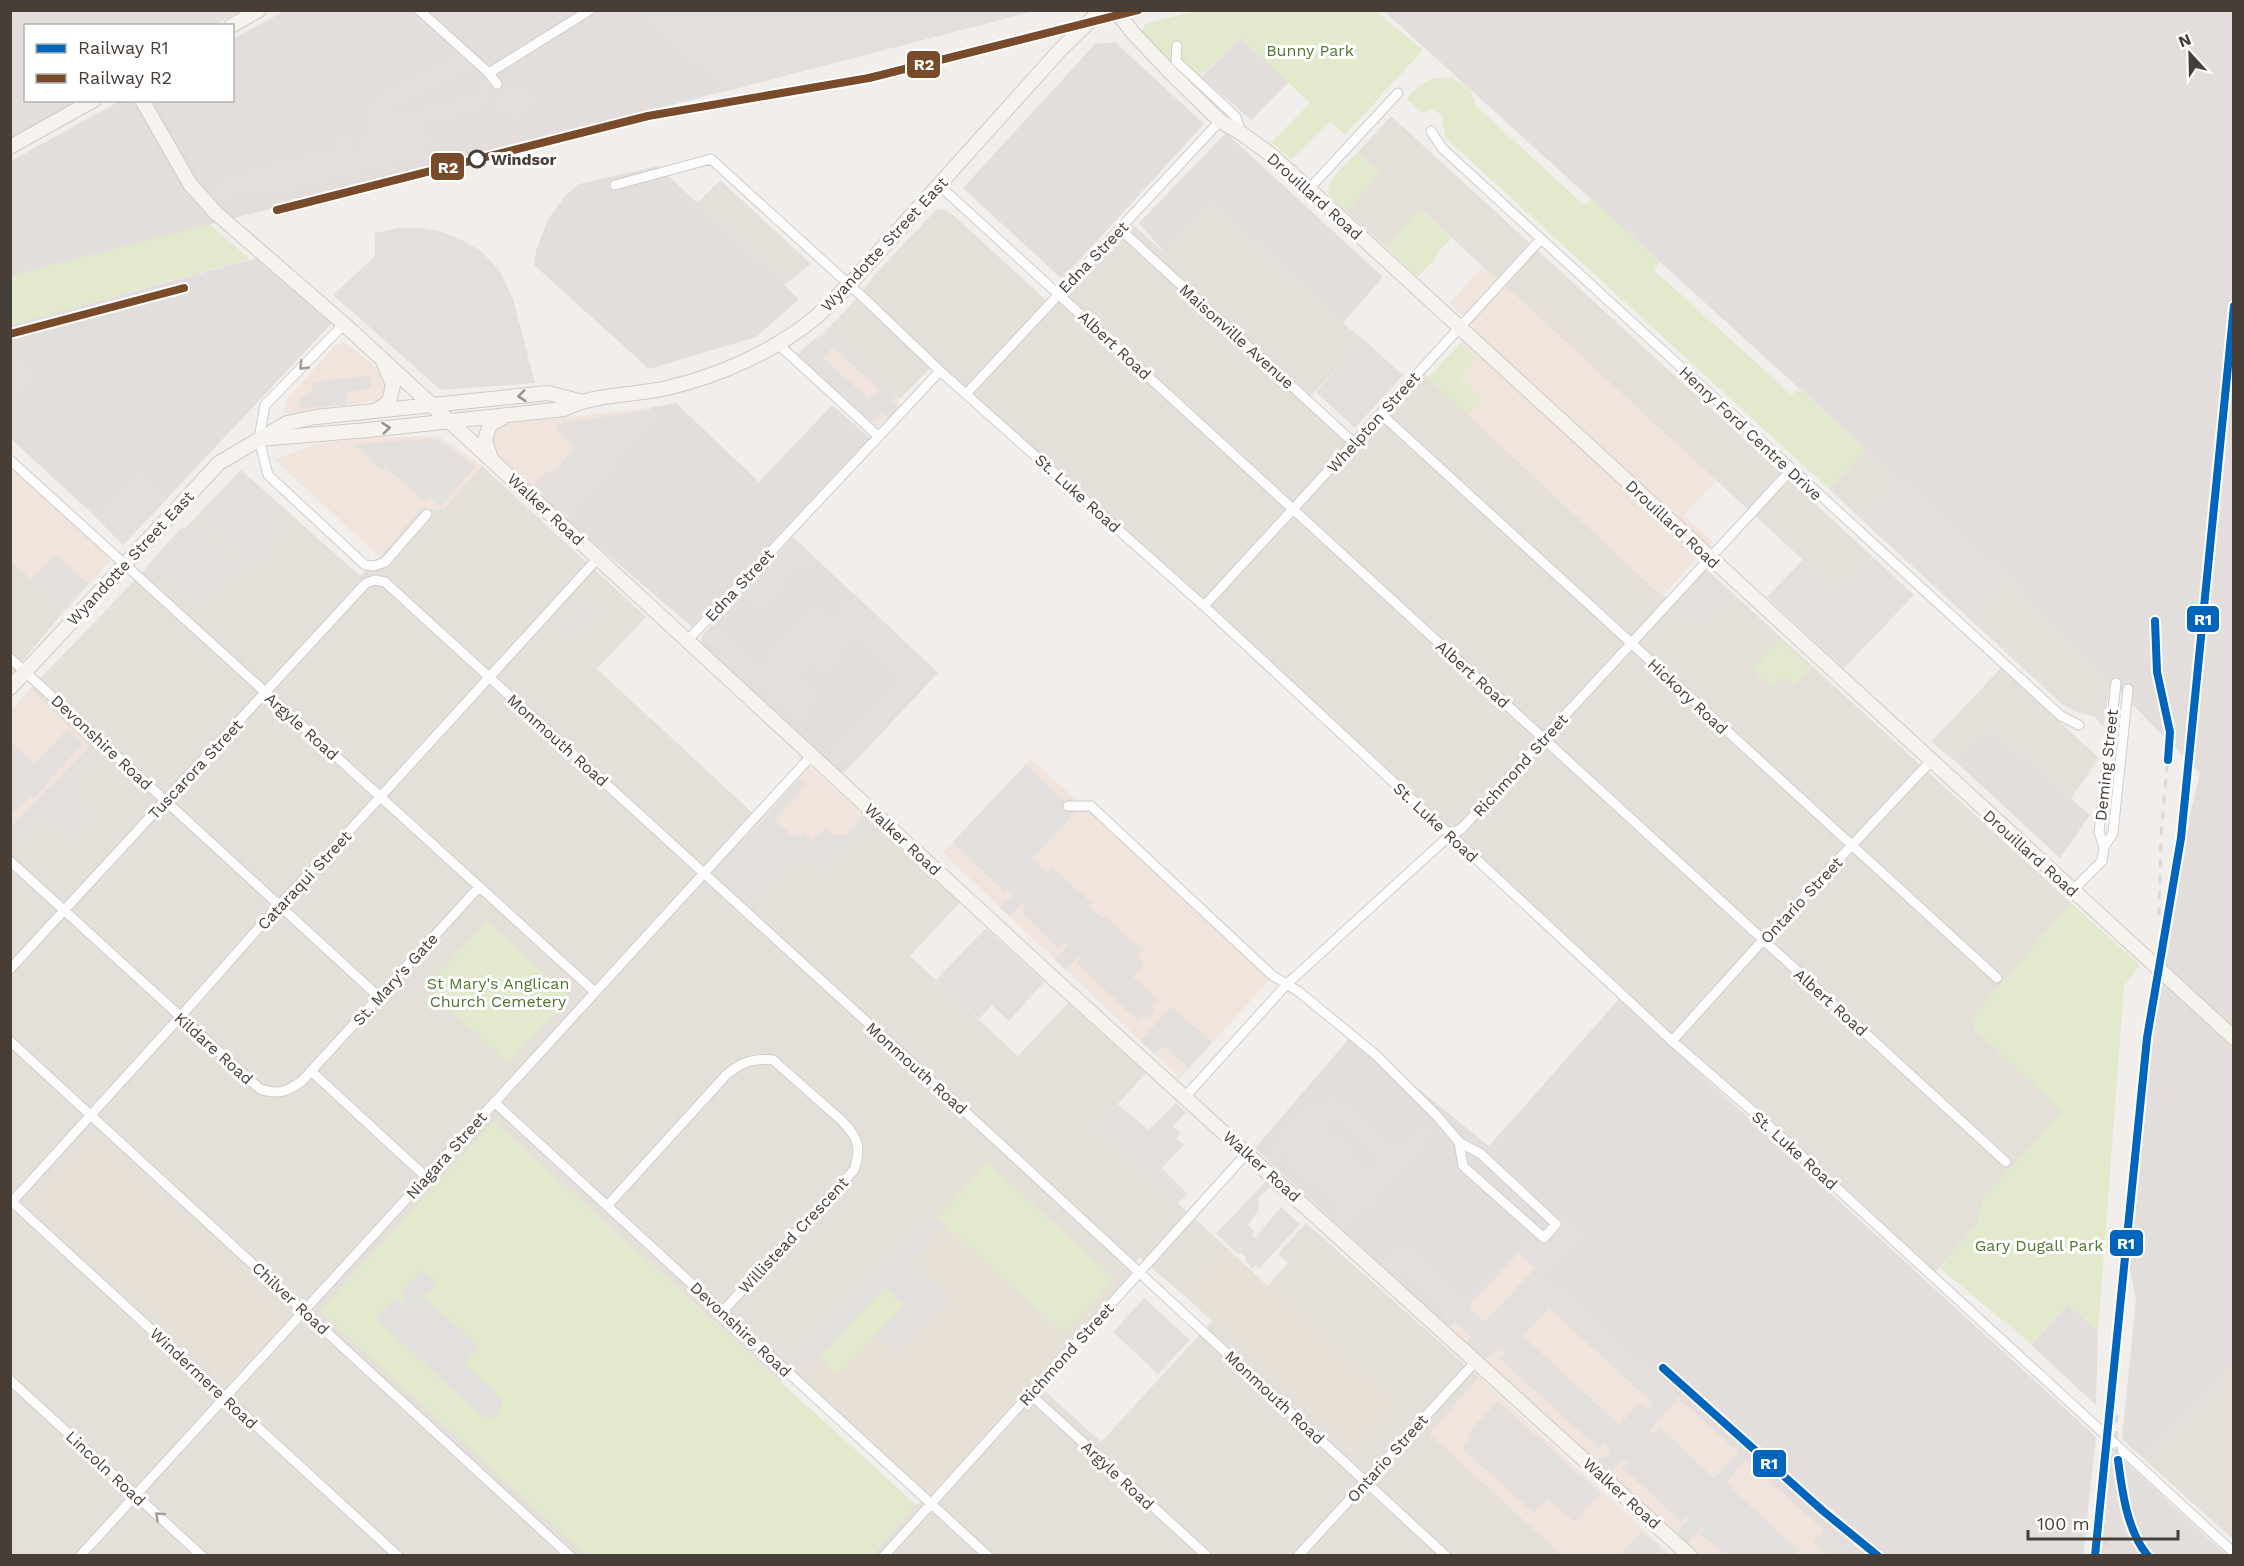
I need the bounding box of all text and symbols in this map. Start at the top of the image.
legend [24,24,234,102]
north arrow [2160,24,2220,84]
text: N [2176,30,2194,52]
text: Railway R1 [78,37,169,58]
park label: Bunny Park [1266,41,1354,60]
line badge: R2 [906,50,941,79]
text: R2 [914,55,934,74]
text: Railway R2 [78,67,172,88]
street label: Drouillard Road [1263,149,1366,244]
marker: Windsor [468,150,486,168]
place label: Windsor [491,150,557,169]
line badge: R2 [430,152,465,181]
text: R2 [438,158,458,177]
street label: Wyandotte Street East [817,173,952,316]
street label: Edna Street [1055,217,1132,297]
street label: Maisonville Avenue [1175,280,1298,393]
street label: Albert Road [1075,307,1155,384]
one-way arrow [300,358,311,369]
street label: Henry Ford Centre Drive [1675,362,1826,505]
street label: Whelpton Street [1323,368,1424,477]
one-way arrow [517,389,526,402]
one-way arrow [382,422,391,435]
street label: St. Luke Road [1031,450,1124,537]
street label: Walker Road [504,469,588,550]
street label: Drouillard Road [1622,476,1723,573]
street label: Wyandotte Street East [63,487,198,630]
street label: Edna Street [701,545,778,626]
line badge: R1 [2186,605,2220,633]
text: R1 [2194,610,2212,629]
street label: Albert Road [1432,637,1513,712]
street label: Hickory Road [1644,655,1732,738]
street label: Argyle Road [261,688,342,764]
street label: Monmouth Road [503,690,612,791]
street label: Devonshire Road [47,691,156,794]
street label: Deming Street [2091,708,2122,822]
street label: Richmond Street [1469,710,1572,821]
street label: Tuscarora Street [144,715,247,823]
street label: St. Luke Road [1390,778,1482,866]
street label: Walker Road [861,799,945,880]
street label: Drouillard Road [1979,806,2082,901]
street label: Cataraqui Street [254,827,355,934]
street label: Ontario Street [1756,853,1847,948]
street label: St. Mary's Gate [349,929,442,1029]
street label: Albert Road [1790,965,1871,1040]
park label: St Mary's Anglican Church Cemetery [427,974,569,1011]
street label: Kildare Road [171,1008,257,1088]
street label: Monmouth Road [862,1018,971,1119]
street label: Niagara Street [402,1107,491,1203]
street label: St. Luke Road [1748,1107,1841,1194]
street label: Walker Road [1219,1127,1304,1206]
street label: Willistead Crescent [735,1173,852,1297]
line badge: R1 [2109,1229,2144,1257]
text: R1 [2117,1234,2135,1253]
park label: Gary Dugall Park [1975,1236,2103,1255]
street label: Chilver Road [248,1258,333,1339]
street label: Devonshire Road [686,1278,795,1381]
street label: Richmond Street [1015,1299,1118,1410]
street label: Windermere Road [146,1324,261,1433]
street label: Monmouth Road [1221,1346,1328,1448]
street label: Ontario Street [1343,1410,1432,1506]
street label: Lincoln Road [62,1427,149,1510]
street label: Argyle Road [1077,1437,1158,1514]
line badge: R1 [1752,1449,1787,1478]
street label: Walker Road [1579,1454,1664,1533]
text: R1 [1760,1454,1778,1473]
scale bar [2028,1503,2178,1541]
one-way arrow [155,1512,166,1523]
text: 100 m [2037,1513,2090,1534]

